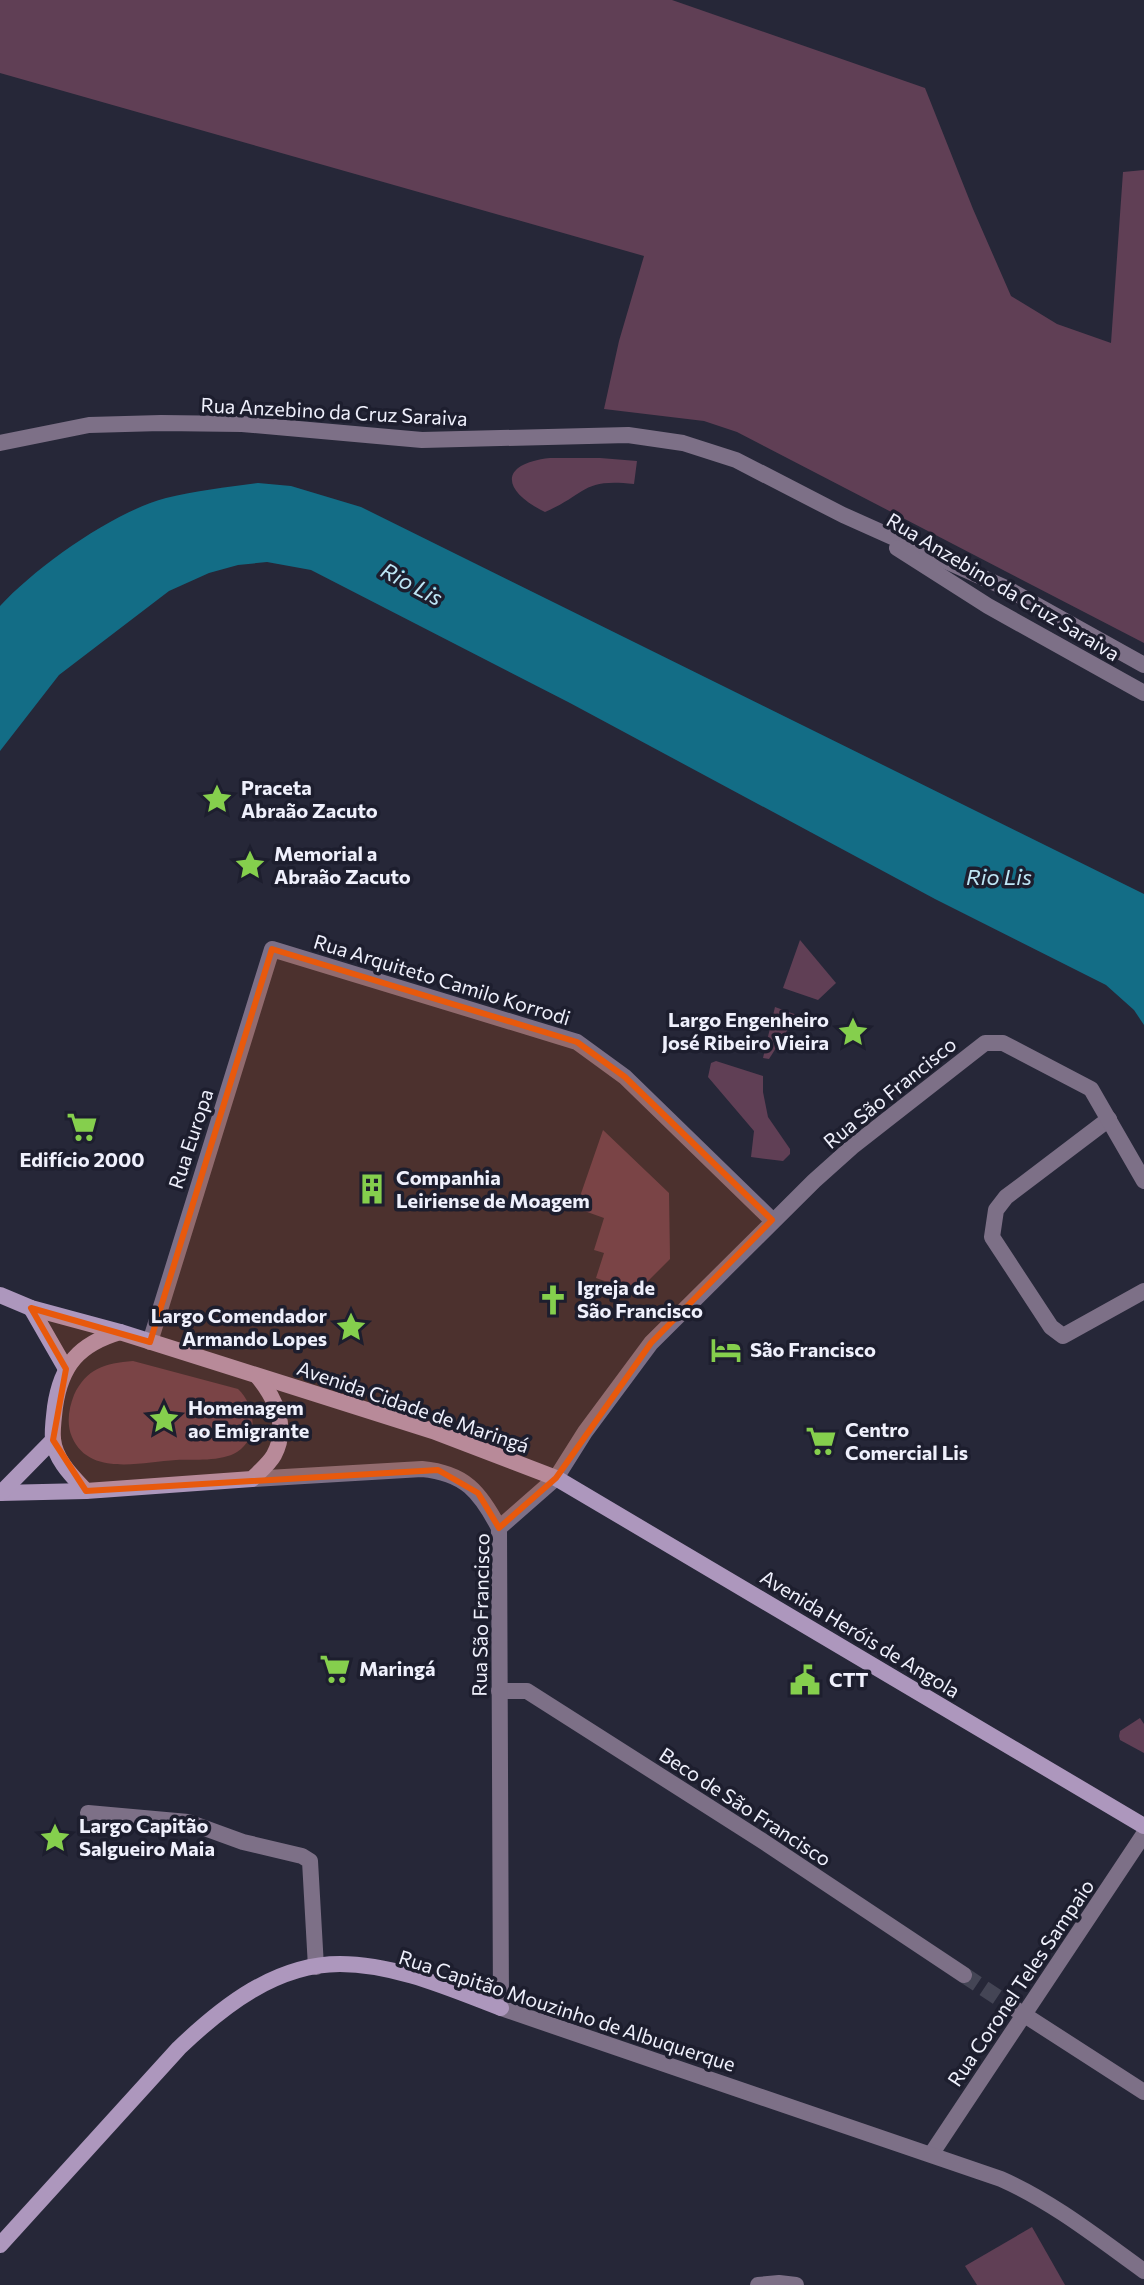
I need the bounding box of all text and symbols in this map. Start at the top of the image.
street label: Rua Anzebino da Cruz Saraiva [200,392,468,430]
street label: Rua Anzebino da Cruz Saraiva [883,507,1124,665]
water label: Rio Lis [377,556,448,611]
place label: Praceta Abraão Zacuto [241,775,378,822]
place icon: Praceta Abraão Zacuto [200,782,234,816]
place label: Memorial a Abraão Zacuto [274,841,411,888]
place icon: Memorial a Abraão Zacuto [233,848,267,882]
water label: Rio Lis [966,863,1032,890]
street label: Rua Arquiteto Camilo Korrodi [311,929,573,1030]
place label: Largo Engenheiro José Ribeiro Vieira [662,1007,829,1054]
place icon: Largo Engenheiro José Ribeiro Vieira [836,1015,870,1049]
street label: Rua São Francisco [818,1031,960,1153]
street label: Rua Europa [163,1086,217,1192]
supermarket icon: Edifício 2000 [65,1110,99,1144]
place label: Edifício 2000 [19,1147,145,1171]
place label: Companhia Leiriense de Moagem [396,1165,590,1212]
building icon: Companhia Leiriense de Moagem [355,1172,389,1206]
place label: Igreja de São Francisco [577,1275,703,1322]
church icon: Igreja de São Francisco [536,1283,570,1317]
place label: Largo Comendador Armando Lopes [151,1303,327,1350]
place icon: Largo Comendador Armando Lopes [334,1310,368,1344]
hotel icon: São Francisco [709,1333,743,1367]
place label: São Francisco [750,1337,876,1361]
street label: Avenida Cidade de Maringá [294,1355,532,1457]
place label: Homenagem ao Emigrante [188,1395,309,1442]
place icon: Homenagem ao Emigrante [147,1402,181,1436]
place label: Centro Comercial Lis [845,1417,968,1464]
supermarket icon: Centro Comercial Lis [804,1424,838,1458]
street label: Rua São Francisco [467,1533,493,1697]
street label: Avenida Heróis de Angola [756,1564,965,1702]
supermarket icon: Maringá [318,1652,352,1686]
place label: Maringá [359,1656,435,1680]
public building icon: CTT [788,1663,822,1697]
place label: CTT [829,1667,869,1691]
street label: Beco de São Francisco [655,1742,836,1871]
place label: Largo Capitão Salgueiro Maia [79,1813,215,1860]
place icon: Largo Capitão Salgueiro Maia [38,1821,72,1855]
street label: Rua Coronel Teles Sampaio [942,1874,1098,2090]
street label: Rua Capitão Mouzinho de Albuquerque [396,1944,739,2076]

